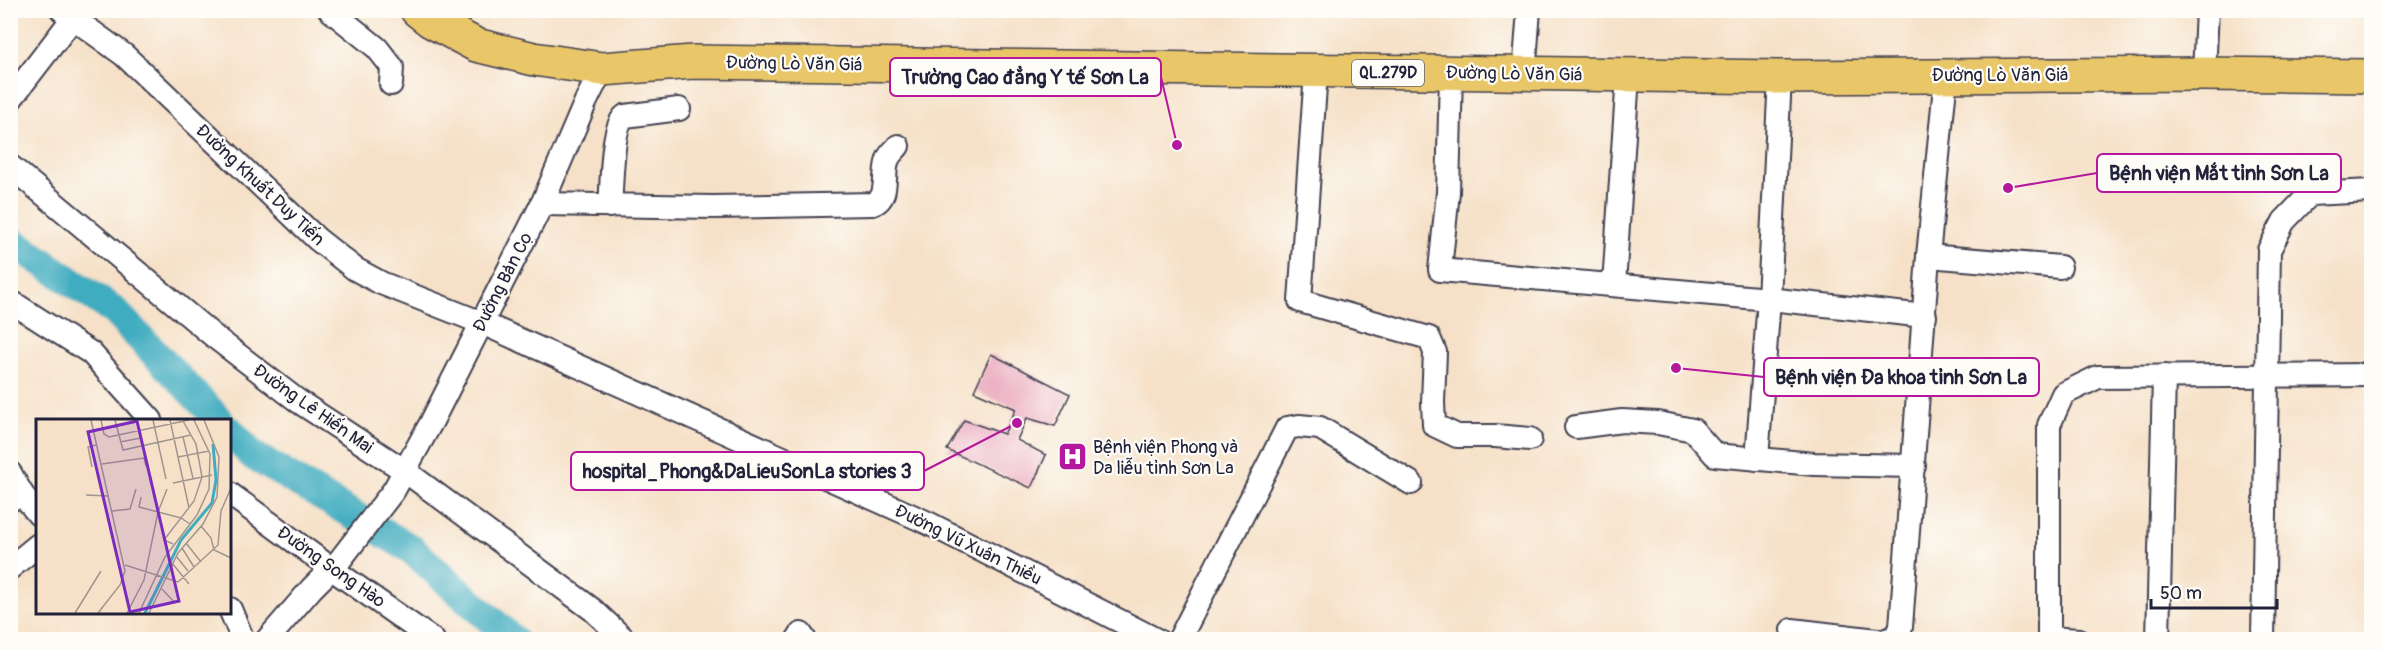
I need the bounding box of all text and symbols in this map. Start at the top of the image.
street label: Đường Lò Văn Giá [726,51,862,77]
callout: Trường Cao đẳng Y tế Sơn La [890,58,1161,96]
road number: QL.279D [1352,60,1424,86]
street label: Đường Lò Văn Giá [1446,61,1582,87]
street label: Đường Lò Văn Giá [1932,64,2068,87]
text: Trường Cao đẳng Y tế Sơn La [900,65,1149,90]
street label: Đường Khuất Duy Tiến [191,119,329,251]
callout: Bệnh viện Mắt tỉnh Sơn La [2097,154,2341,192]
text: Bệnh viện Mắt tỉnh Sơn La [2109,161,2329,186]
street label: Đường Bản Cọ [468,228,538,336]
callout: Bệnh viện Đa khoa tỉnh Sơn La [1764,358,2039,396]
street label: Đường Lê Hiến Mai [249,359,377,459]
text: Bệnh viện Đa khoa tỉnh Sơn La [1775,365,2027,390]
inset map [36,419,231,614]
place label: Bệnh viện Phong và Da liễu tỉnh Sơn La [1093,436,1238,480]
hospital icon: Bệnh viện Phong và Da liễu tỉnh Sơn La [1056,441,1088,473]
callout: hospital_Phong&DaLieuSonLa stories 3 [571,452,924,490]
text: hospital_Phong&DaLieuSonLa stories 3 [582,459,912,484]
street label: Đường Vũ Xuân Thiều [891,499,1045,591]
street label: Đường Song Hào [272,521,390,613]
scale bar [2151,572,2277,610]
text: 50 m [2160,582,2202,605]

